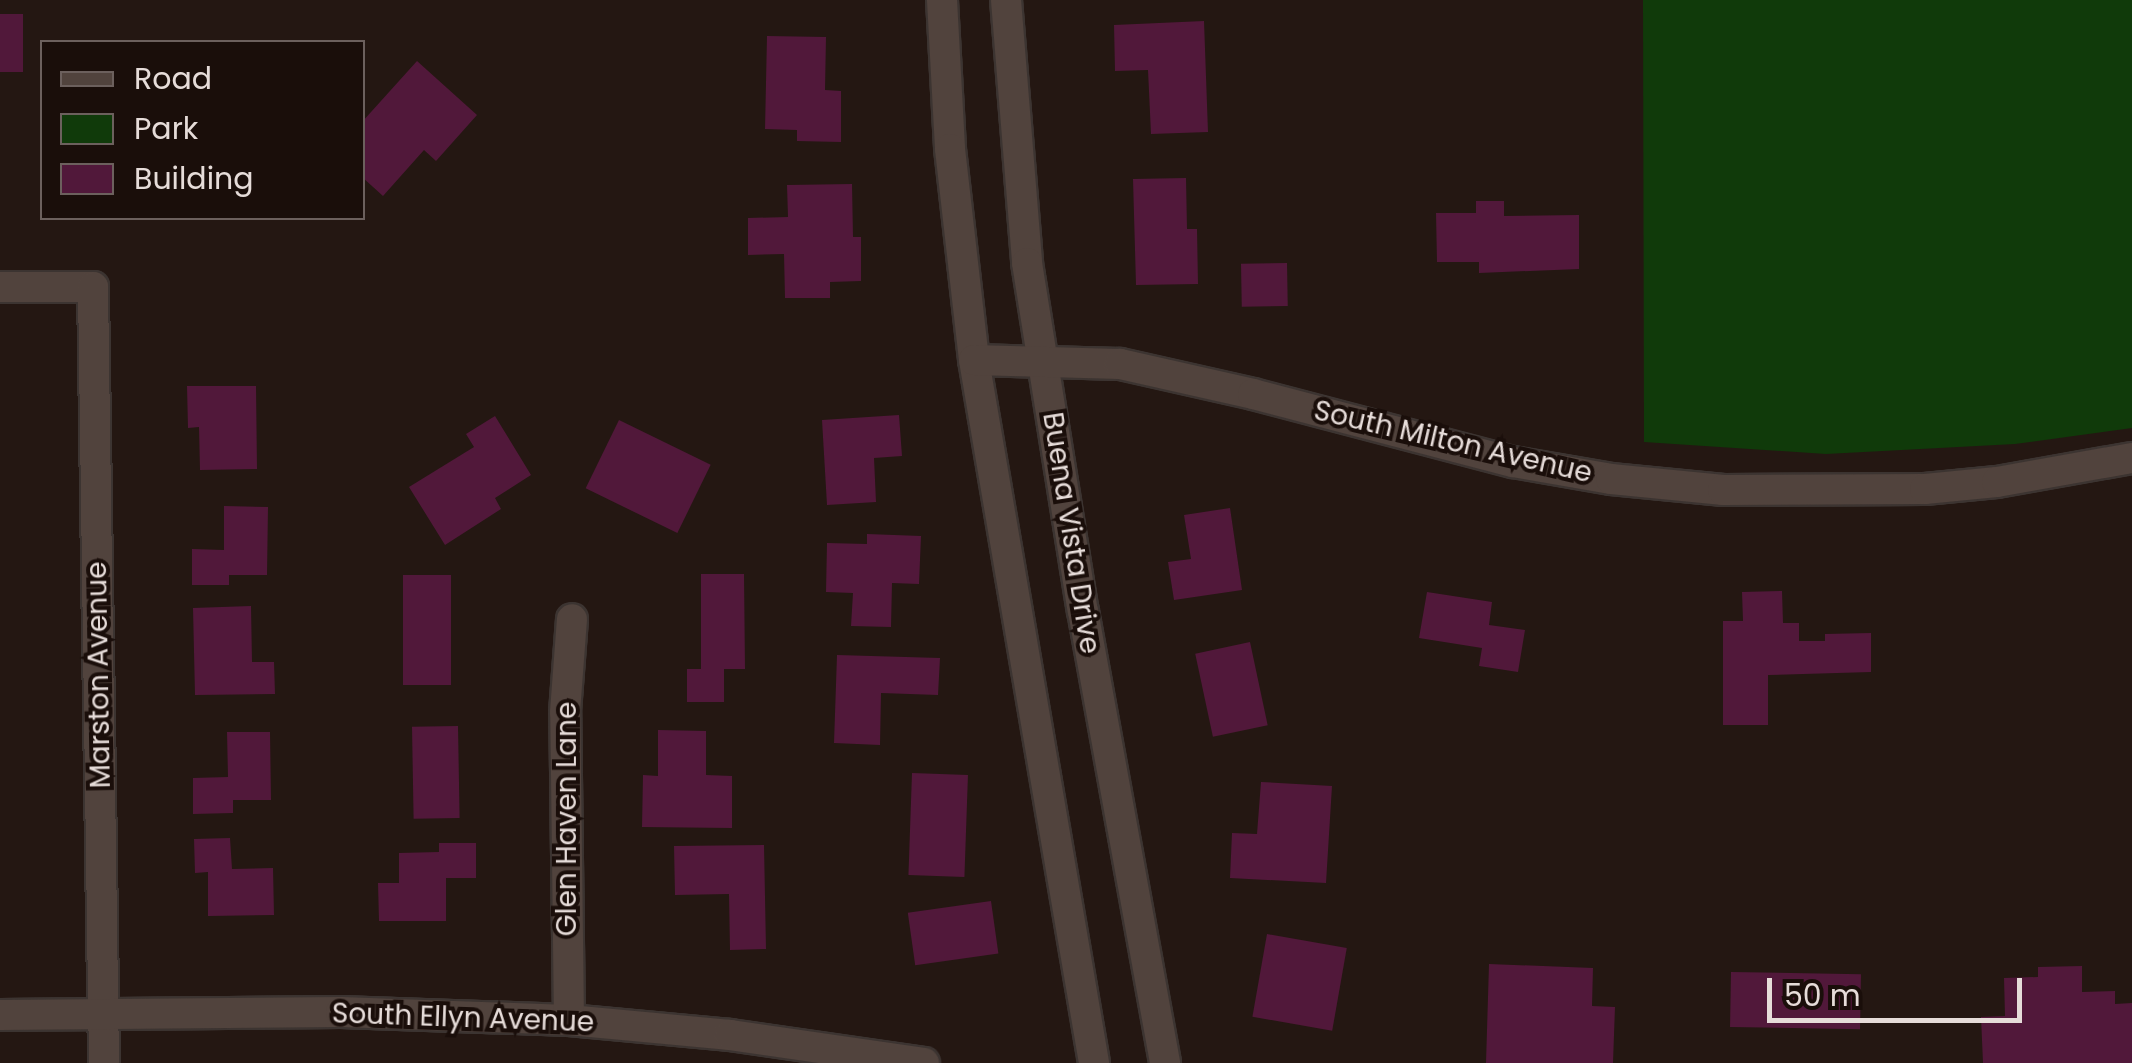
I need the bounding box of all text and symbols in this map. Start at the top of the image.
legend [40,40,365,220]
text: Road [134,57,212,100]
text: Park [134,107,198,150]
text: Building [134,157,254,200]
street label: South Milton Avenue [1311,394,1595,490]
street label: Buena Vista Drive [1035,410,1107,656]
street label: Marston Avenue [80,561,118,789]
street label: Glen Haven Lane [550,702,584,936]
scale bar [1772,958,2027,1020]
text: 50 m [1784,974,1861,1017]
street label: South Ellyn Avenue [331,997,595,1039]

